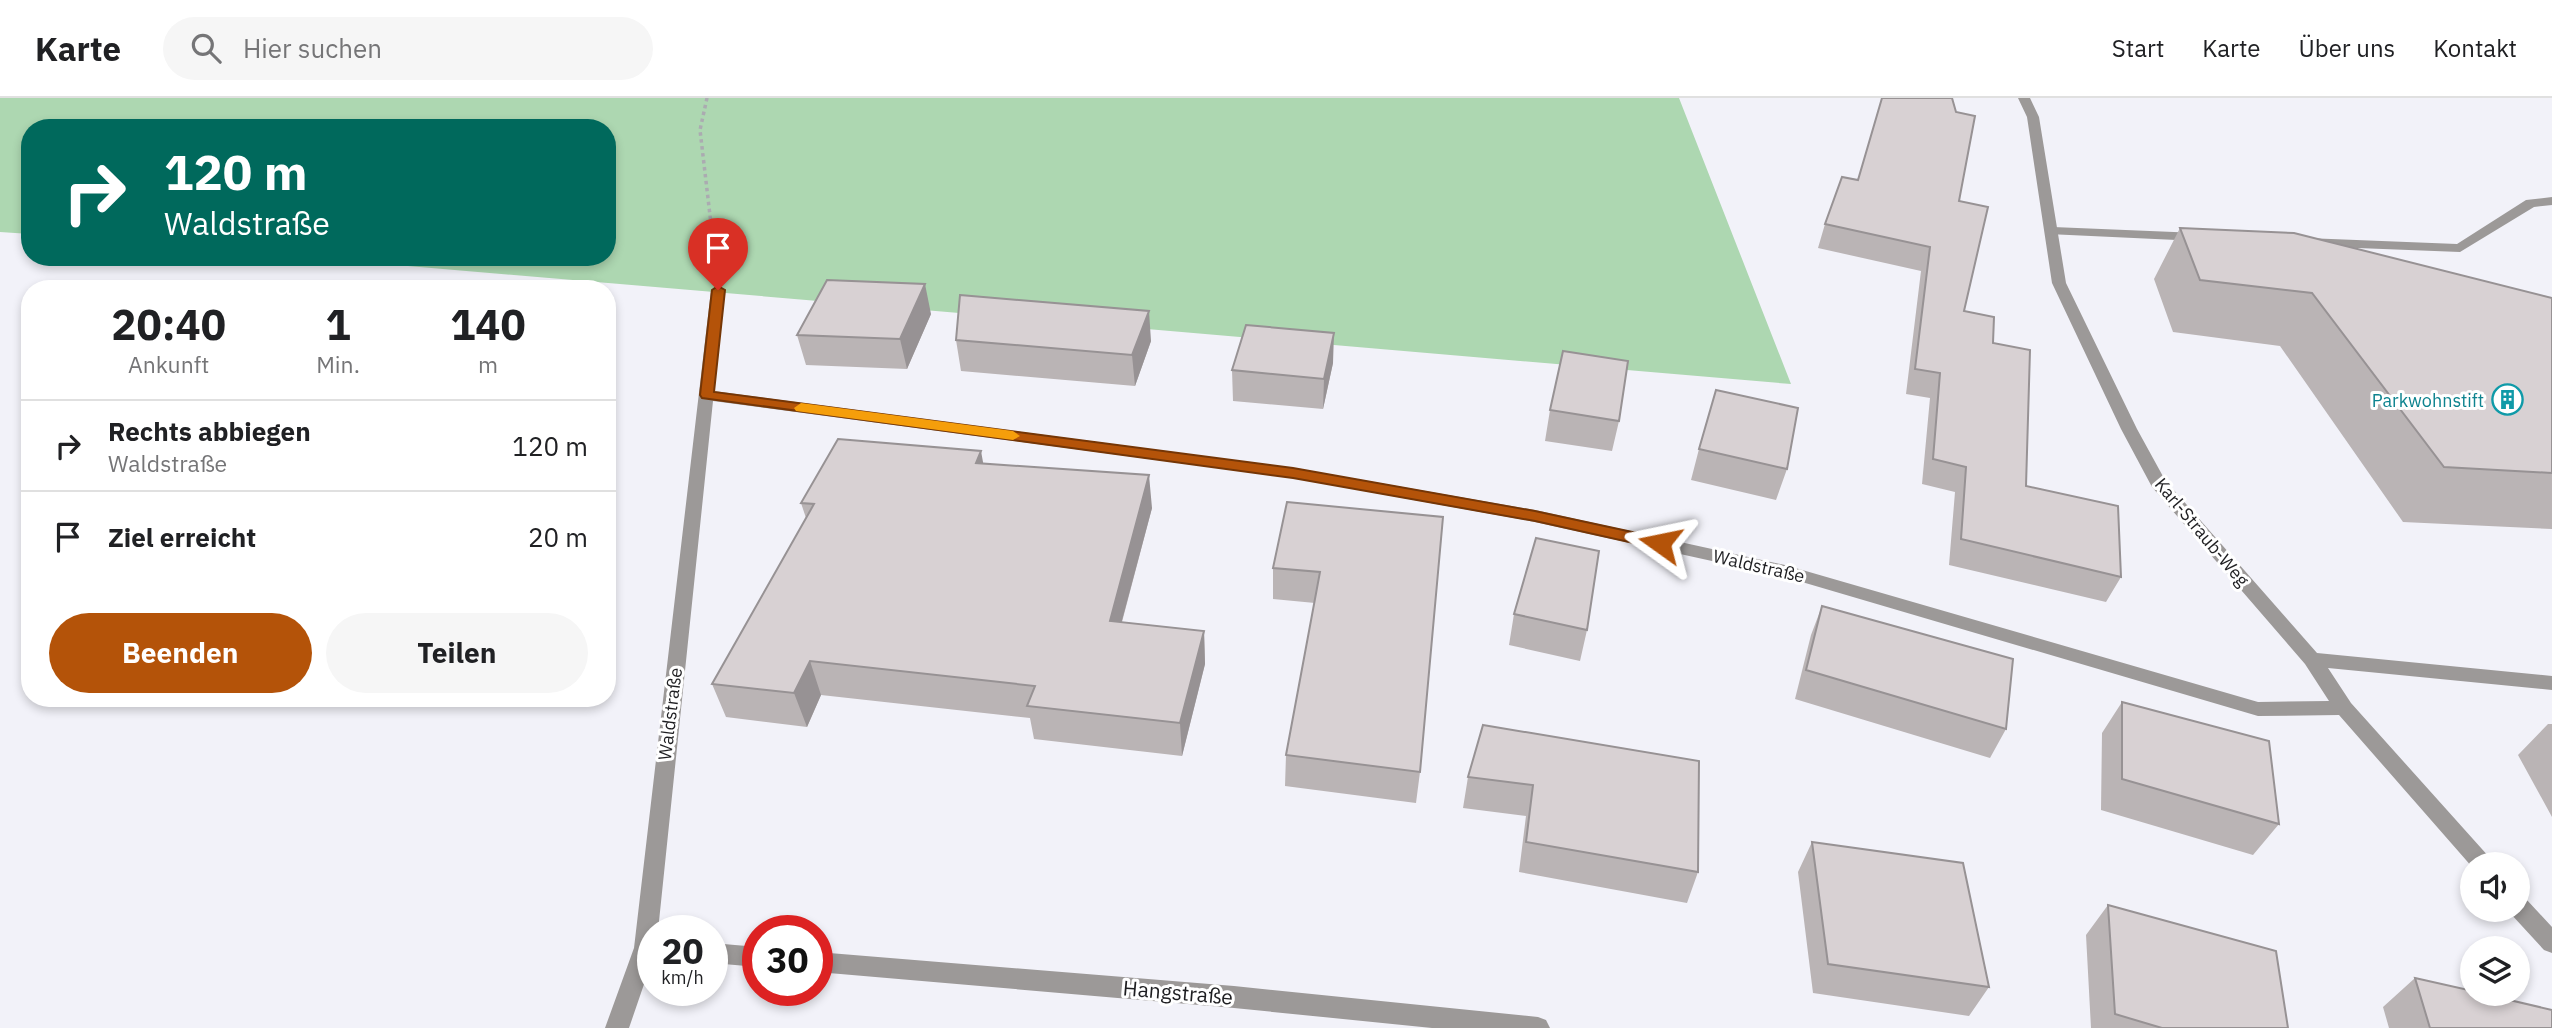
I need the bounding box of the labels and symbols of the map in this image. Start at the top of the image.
pin [688,218,748,290]
building icon: Parkwohnstift [2490,383,2524,417]
place label: Parkwohnstift [2372,389,2484,412]
street label: Karl-Straub-Weg [2150,473,2254,591]
position arrow [1623,506,1697,580]
street label: Waldstraße [1711,544,1807,588]
street label: Waldstraße [653,666,687,762]
speed limit sign: 30 [742,915,833,1006]
street label: Hangstraße [1122,973,1234,1011]

